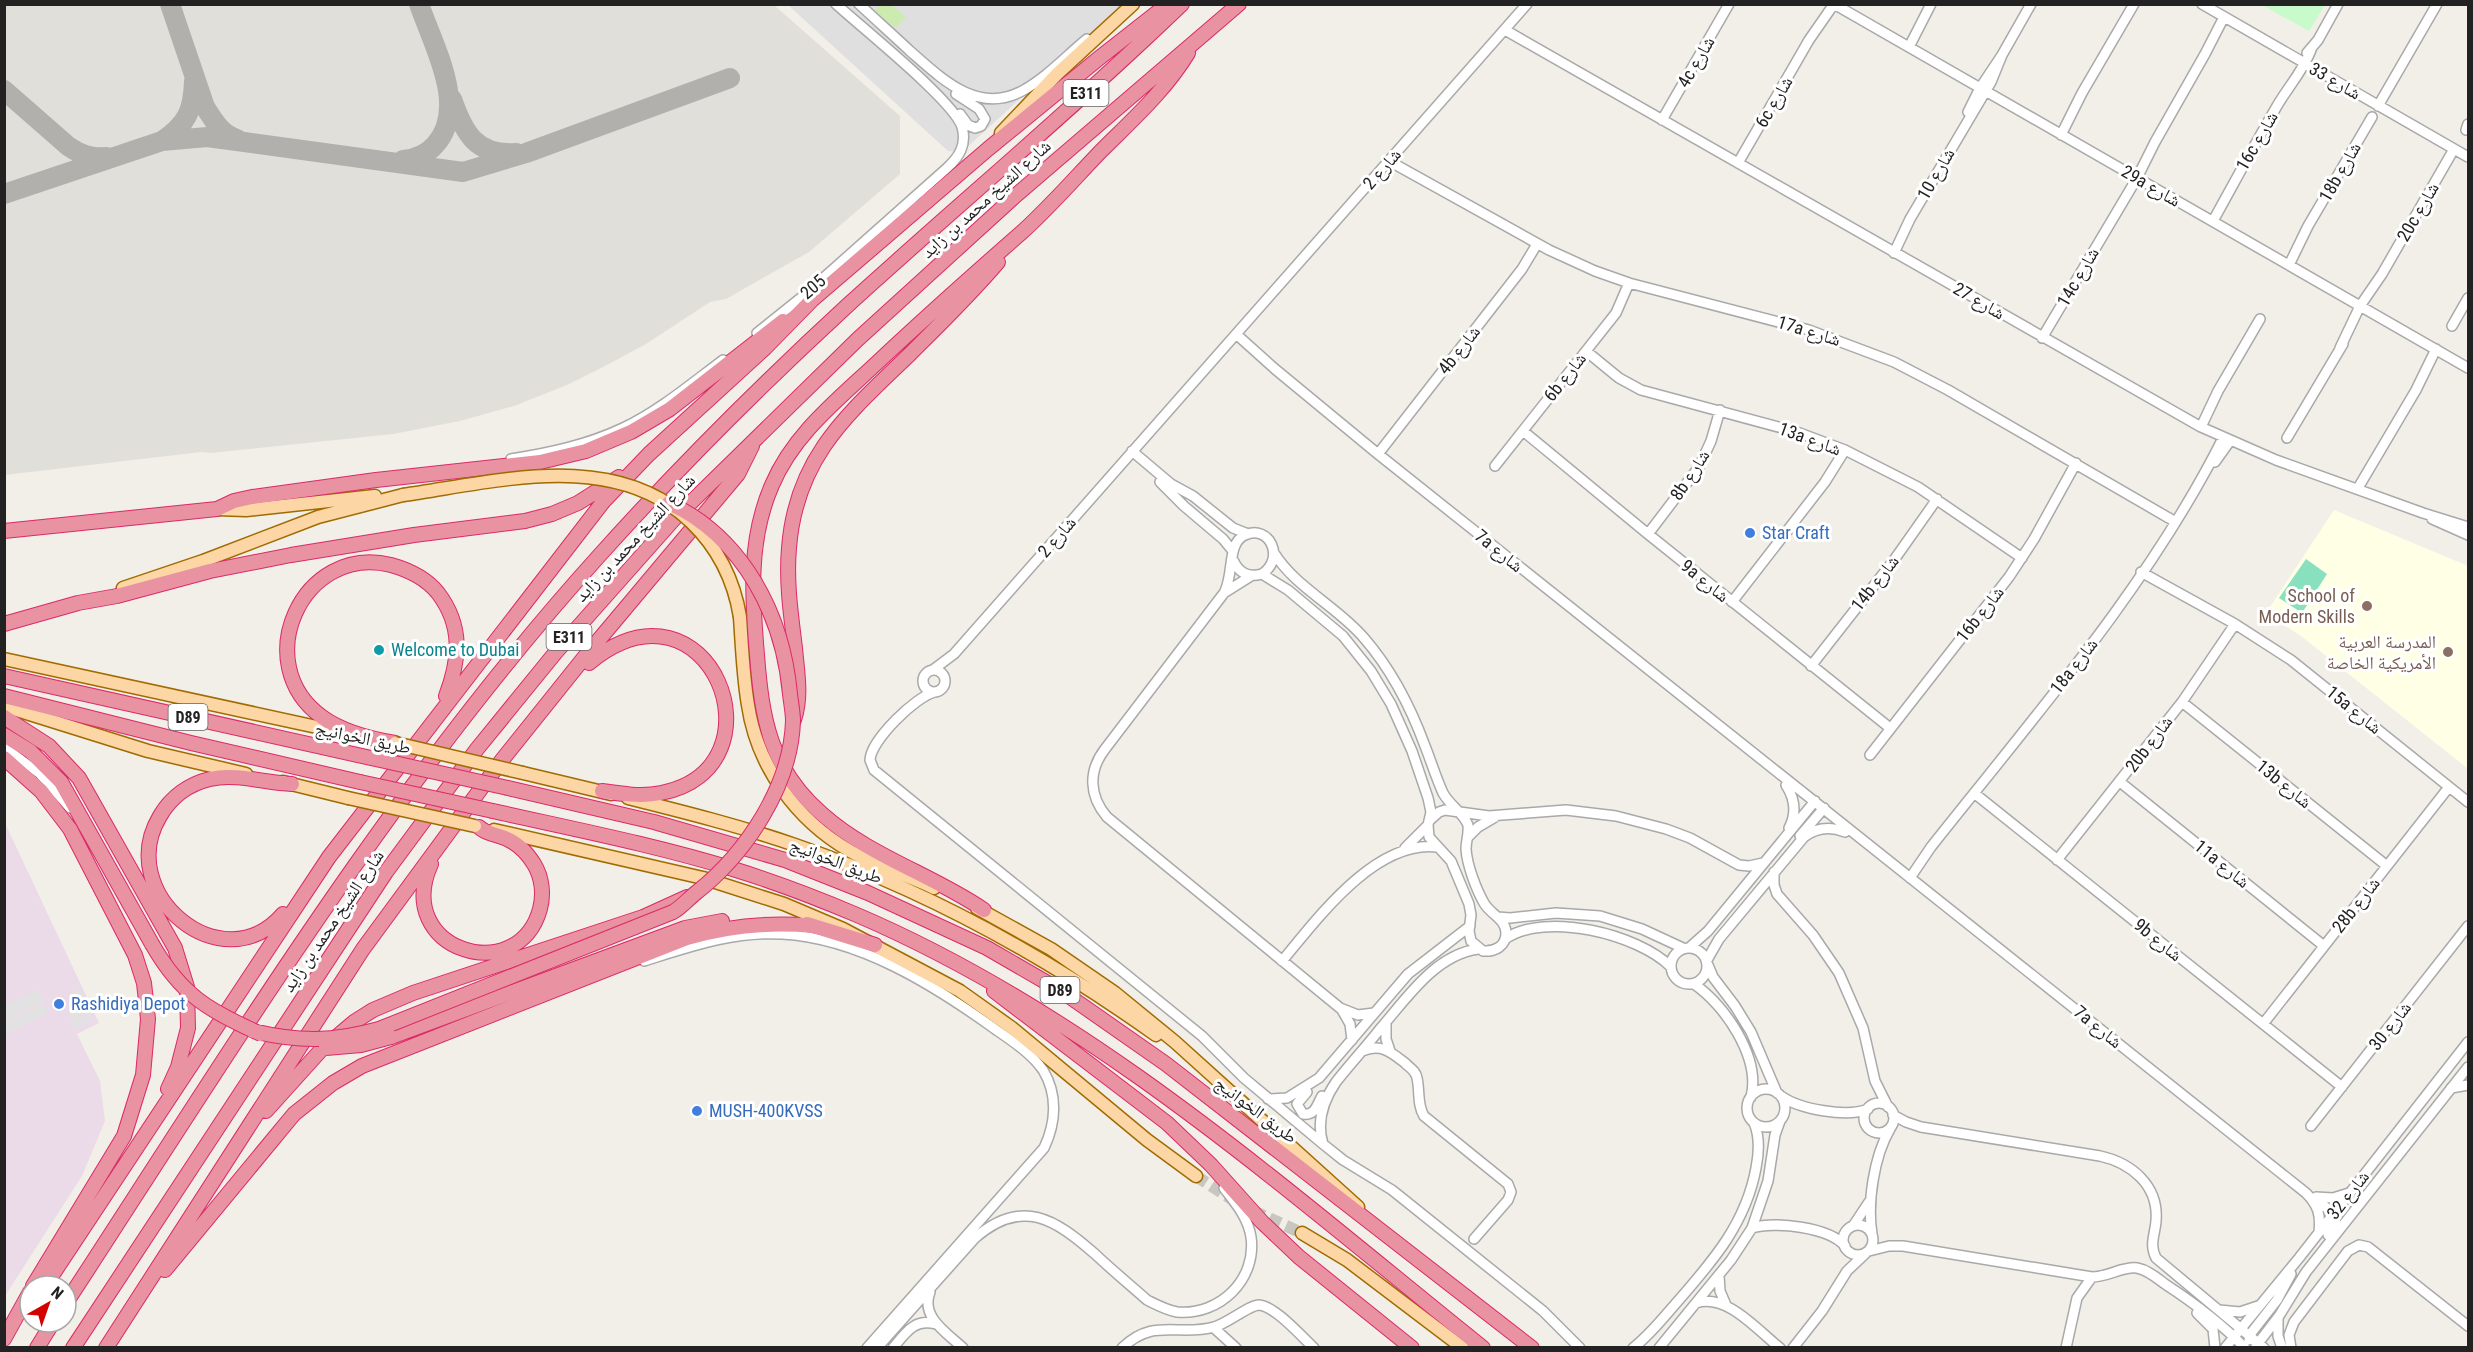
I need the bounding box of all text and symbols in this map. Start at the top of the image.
street label: 4c شارع [1673,32,1719,92]
street label: شارع 33 [2305,57,2365,105]
street label: 6c شارع [1751,72,1797,132]
road number: E311 [1064,80,1108,106]
street label: 16c شارع [2231,108,2283,174]
street label: شارع الشيخ محمد بن زايد [917,135,1056,264]
street label: 18b شارع [2314,138,2366,206]
street label: شارع 2 [1358,144,1406,194]
street label: شارع 10 [1912,144,1960,204]
street label: 29a شارع [2117,160,2185,212]
street label: 20c شارع [2392,179,2444,245]
street label: 14c شارع [2052,244,2104,310]
street label: 205 [796,270,830,303]
street label: شارع 27 [1949,277,2009,325]
street label: 17a شارع [1775,311,1843,351]
street label: 4b شارع [1433,321,1485,379]
street label: 6b شارع [1539,348,1591,406]
street label: 13a شارع [1776,418,1844,460]
street label: 8b شارع [1665,445,1715,505]
street label: شارع الشيخ محمد بن زايد [570,469,701,607]
street label: شارع 2 [1033,512,1081,562]
place label: Star Craft [1762,522,1830,543]
street label: 7a شارع [1470,525,1528,577]
marker: Star Craft [1743,526,1757,540]
street label: 14b شارع [1846,551,1904,615]
street label: 9a شارع [1676,555,1734,607]
street label: 16b شارع [1951,582,2009,646]
place label: School of Modern Skills [2259,585,2355,627]
marker: School of Modern Skills [2360,599,2374,613]
road number: E311 [546,624,592,650]
place label: المدرسة العربية الأمريكية الخاصة [2327,631,2436,673]
street label: 18a شارع [2045,634,2103,698]
place label: Welcome to Dubai [391,639,519,660]
marker: Welcome to Dubai [372,643,386,657]
marker: المدرسة العربية الأمريكية الخاصة [2441,645,2455,659]
street label: 15a شارع [2322,681,2386,739]
road number: D89 [168,704,207,730]
street label: 20b شارع [2121,711,2177,777]
street label: طريق الخوانيج [313,717,413,760]
street label: 13b شارع [2252,755,2316,813]
street label: طريق الخوانيج [786,833,885,890]
street label: 11a شارع [2190,835,2254,893]
street label: شارع الشيخ محمد بن زايد [277,846,390,997]
street label: 28b شارع [2327,873,2385,937]
street label: 9b شارع [2129,914,2187,966]
road number: D89 [1040,977,1080,1003]
place label: Rashidiya Depot [71,993,185,1014]
marker: Rashidiya Depot [52,997,66,1011]
street label: شارع 30 [2364,997,2416,1055]
street label: 7a شارع [2069,1001,2127,1053]
street label: طريق الخوانيج [1210,1072,1301,1149]
place label: MUSH-400KVSS [709,1100,823,1121]
marker: MUSH-400KVSS [690,1104,704,1118]
street label: شارع 32 [2322,1166,2374,1224]
north arrow [18,1274,78,1334]
text: N [47,1282,67,1303]

